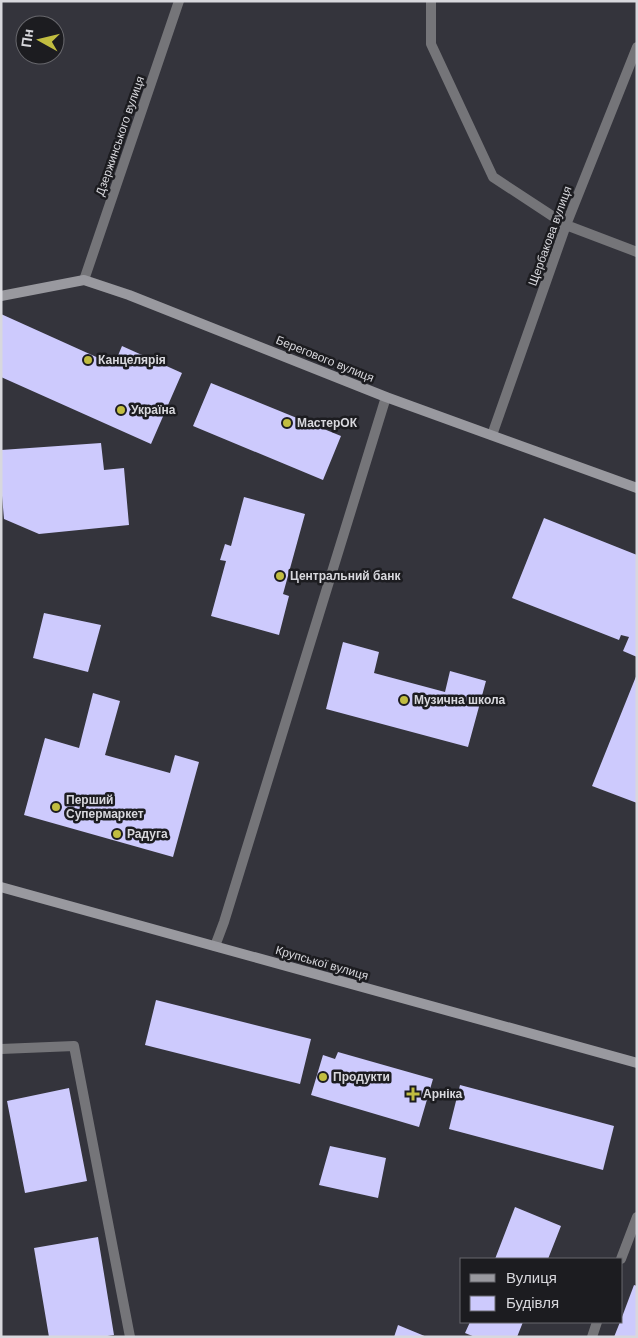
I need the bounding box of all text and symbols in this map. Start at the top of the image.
north arrow [15,15,65,65]
text: Пн [18,28,36,48]
street label: Дзержинського вулиця [93,74,147,198]
street label: Щербакова вулиця [525,184,575,288]
street label: Берегового вулиця [274,333,376,385]
place label: Канцелярія [98,353,166,367]
marker: Канцелярія [82,354,94,366]
place label: Україна [131,403,176,417]
marker: Україна [115,404,127,416]
place label: МастерОК [297,416,358,430]
marker: МастерОК [281,417,293,429]
place label: Центральний банк [290,569,401,583]
marker: Центральний банк [274,570,286,582]
place label: Музична школа [414,693,506,707]
marker: Музична школа [398,694,410,706]
place label: Перший Супермаркет [66,793,144,821]
marker: Перший Супермаркет [50,801,62,813]
place label: Радуга [127,827,168,841]
marker: Радуга [111,828,123,840]
street label: Крупської вулиця [274,943,370,983]
place label: Продукти [333,1070,390,1084]
marker: Продукти [317,1071,329,1083]
place label: Арніка [423,1087,463,1101]
marker: Арніка [407,1088,419,1100]
legend [460,1258,623,1323]
text: Вулиця [506,1269,557,1286]
text: Будівля [506,1294,559,1311]

